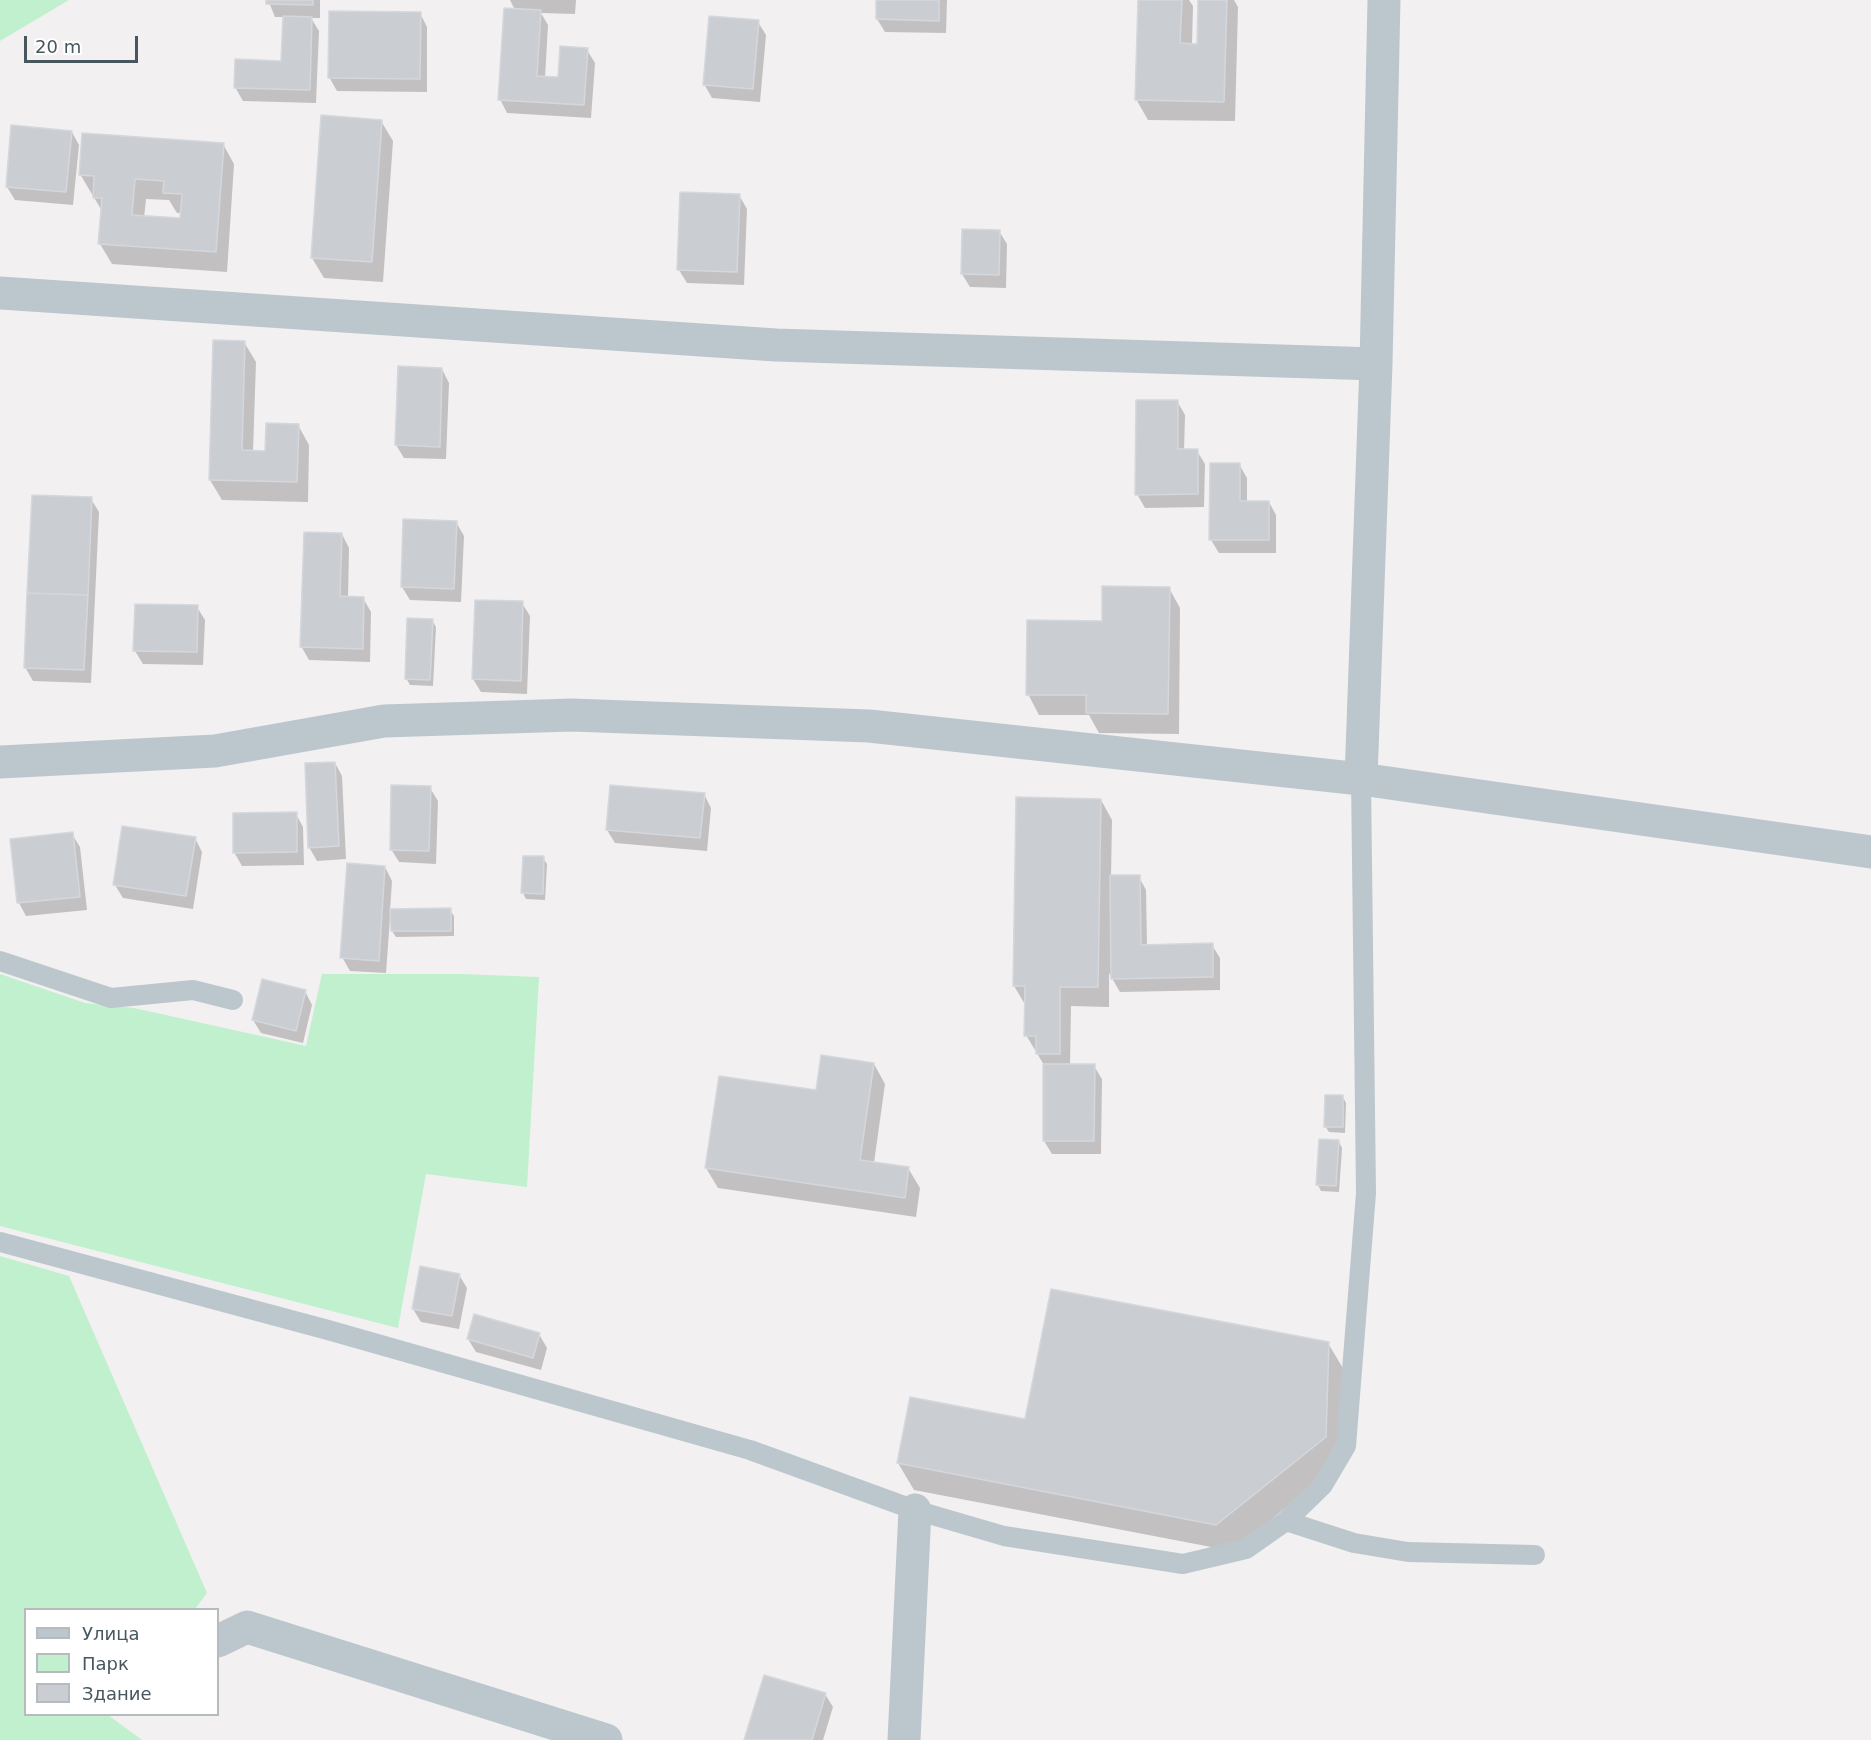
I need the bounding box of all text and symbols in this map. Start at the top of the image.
scale bar [27,24,141,62]
text: 20 m [35,36,81,57]
legend [24,1608,219,1716]
text: Улица [82,1623,139,1644]
text: Парк [82,1653,129,1674]
text: Здание [82,1683,152,1704]

